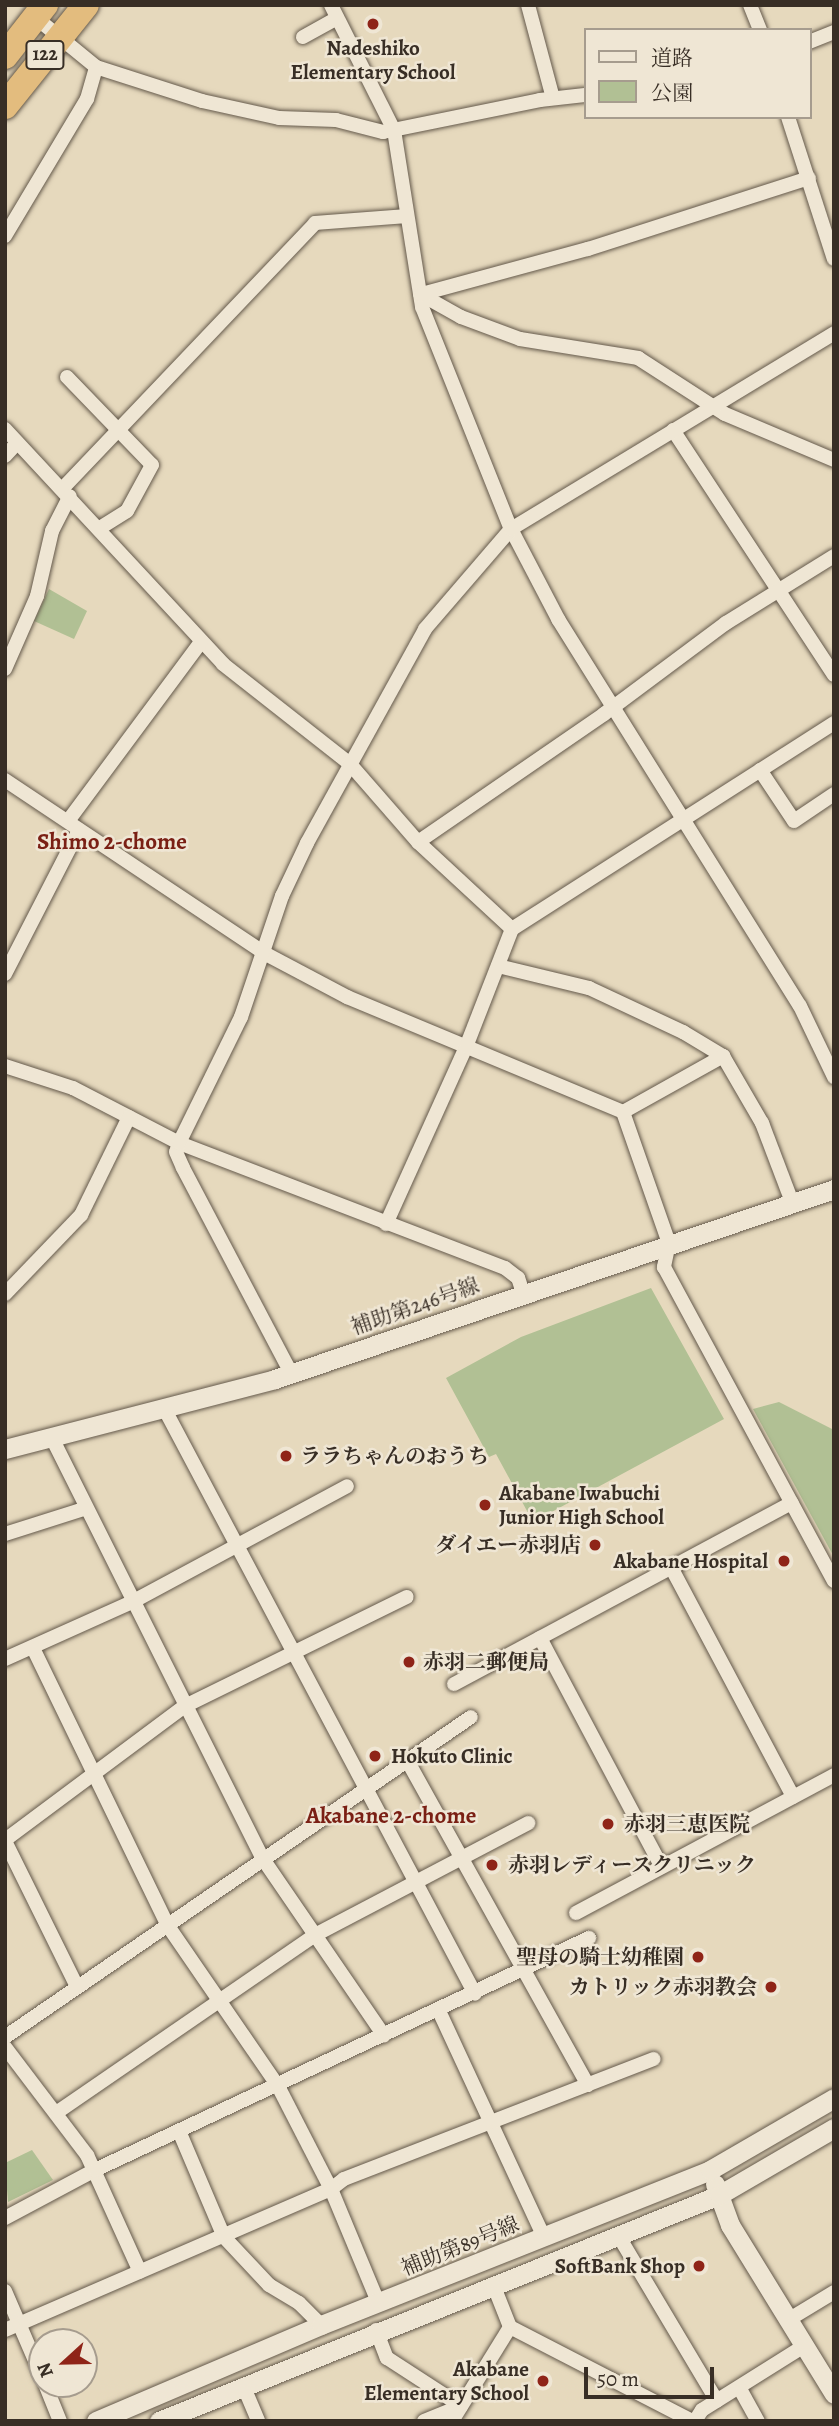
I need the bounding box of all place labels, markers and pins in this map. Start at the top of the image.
marker: Nadeshiko Elementary School [365,16,381,32]
place label: Nadeshiko Elementary School [291,35,455,85]
place label: ララちゃんのおうち [300,1443,489,1469]
marker: ララちゃんのおうち [278,1448,294,1464]
place label: Akabane Iwabuchi Junior High School [499,1480,664,1530]
marker: Akabane Iwabuchi Junior High School [477,1497,493,1513]
place label: ダイエー赤羽店 [434,1532,581,1558]
marker: ダイエー赤羽店 [587,1537,603,1553]
place label: Akabane Hospital [614,1548,768,1574]
marker: Akabane Hospital [774,1551,794,1571]
place label: 赤羽二郵便局 [423,1649,549,1675]
marker: 赤羽二郵便局 [401,1654,417,1670]
place label: Hokuto Clinic [391,1743,513,1769]
marker: Hokuto Clinic [365,1746,385,1766]
place label: 赤羽三恵医院 [624,1811,750,1837]
marker: 赤羽三恵医院 [598,1814,618,1834]
place label: 赤羽レディースクリニック [508,1852,760,1878]
marker: 赤羽レディースクリニック [482,1855,502,1875]
place label: 聖母の騎士幼稚園 [516,1944,684,1970]
marker: 聖母の騎士幼稚園 [690,1949,706,1965]
place label: カトリック赤羽教会 [568,1974,757,2000]
marker: カトリック赤羽教会 [763,1979,779,1995]
place label: SoftBank Shop [555,2253,685,2279]
marker: SoftBank Shop [691,2258,707,2274]
place label: Akabane Elementary School [364,2356,529,2406]
marker: Akabane Elementary School [535,2373,551,2389]

